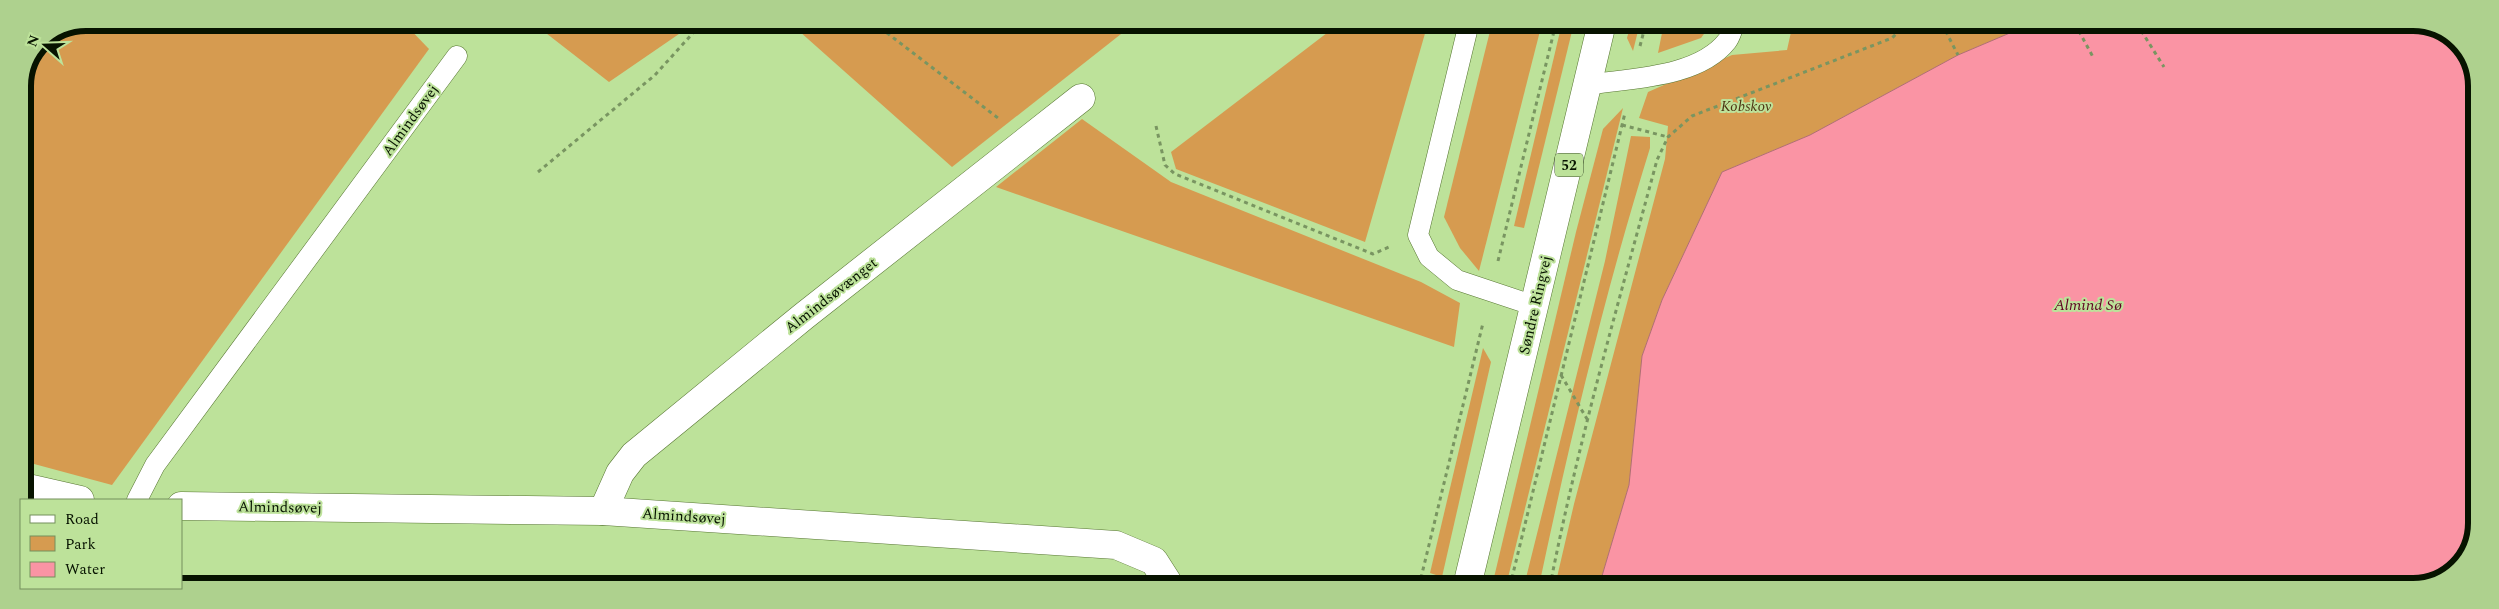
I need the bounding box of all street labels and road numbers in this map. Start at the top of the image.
street label: Almindsøvej [376,80,444,161]
road number: 52 [1555,154,1583,176]
street label: Almindsøvænget [780,252,883,339]
street label: Søndre Ringvej [1513,253,1558,357]
street label: Almindsøvej [238,495,322,520]
street label: Almindsøvej [641,502,727,531]

